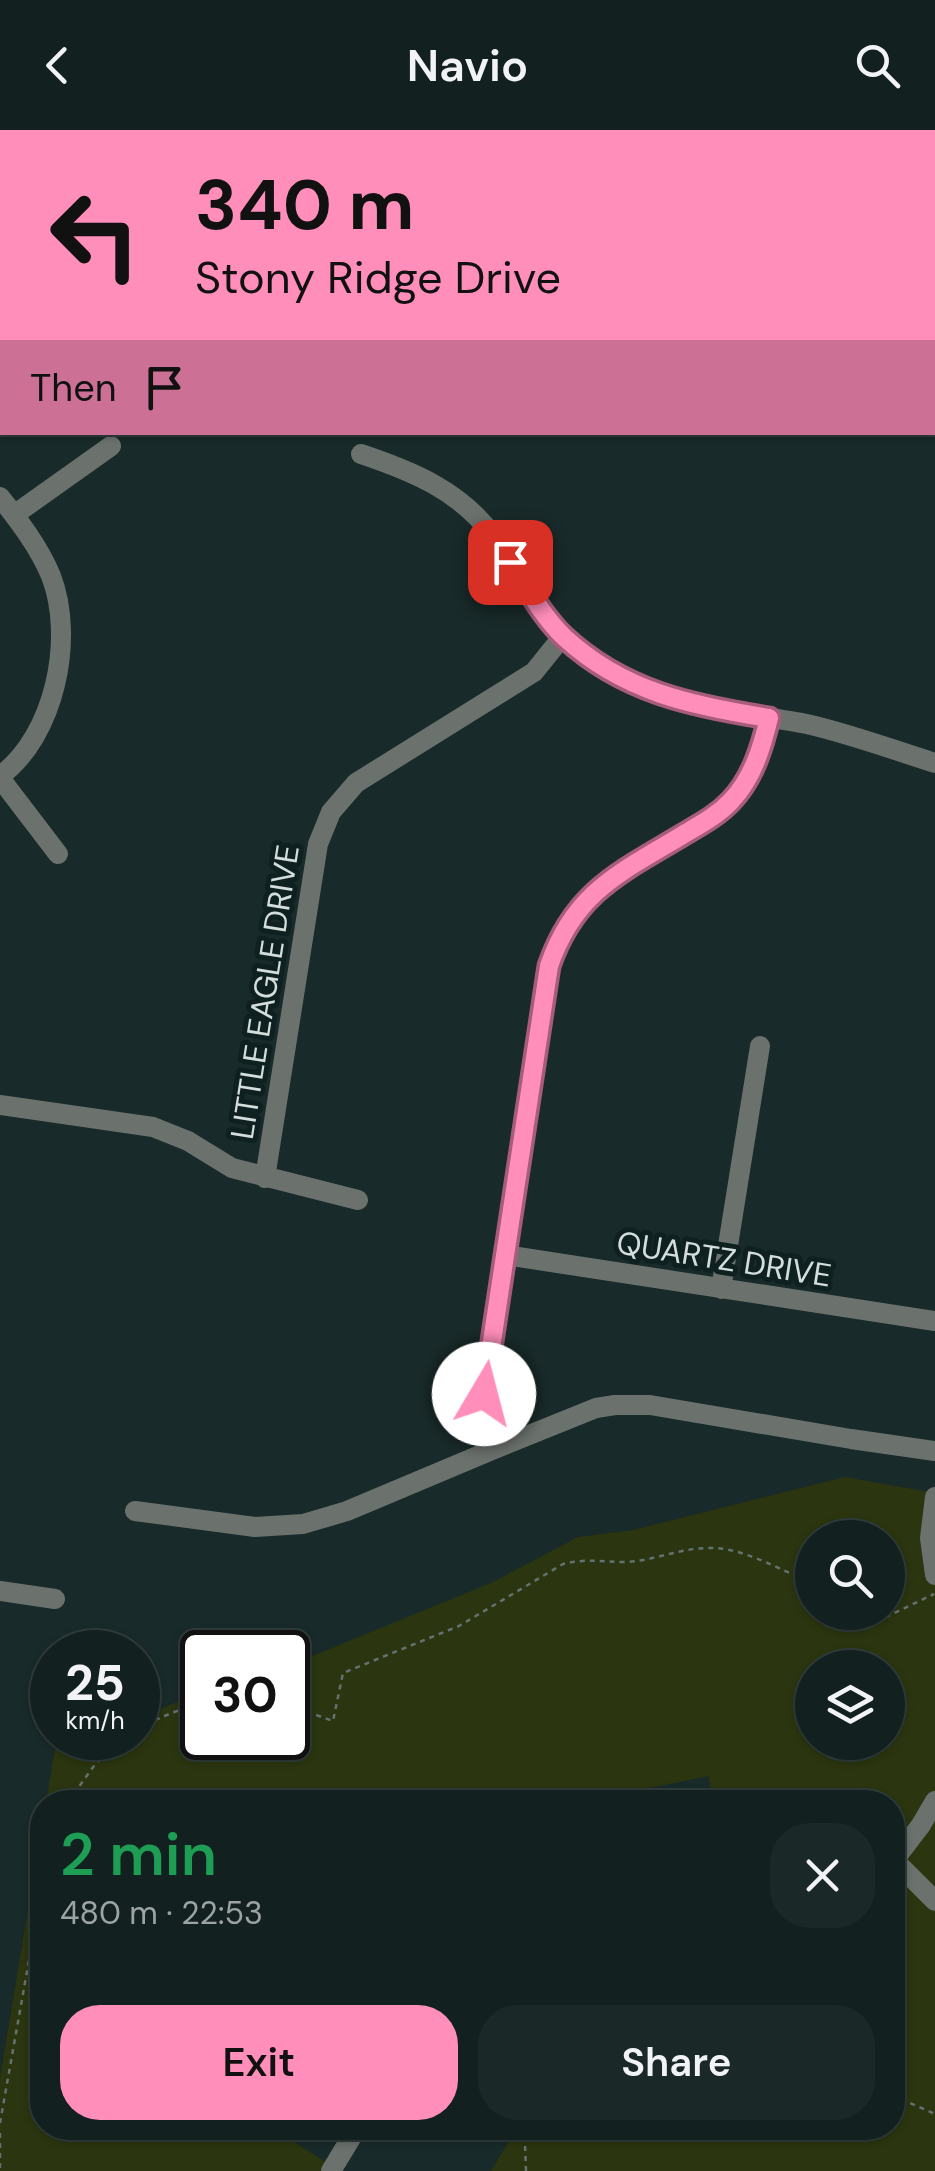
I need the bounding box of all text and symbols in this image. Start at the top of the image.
text: Navio [407,36,528,95]
icon: back [30,38,85,93]
icon: search [850,38,905,93]
text: 340 m [195,160,414,251]
icon: left [30,170,160,300]
text: Stony Ridge Drive [195,248,561,307]
icon: arrive [137,360,192,415]
text: Then [30,363,117,413]
pin [468,520,553,605]
icon: arrive [483,535,538,590]
street label: LITTLE EAGLE DRIVE [221,842,309,1142]
street label: QUARTZ DRIVE [614,1221,834,1297]
position arrow [432,1342,536,1446]
map controls [795,1520,905,1760]
button: search [795,1520,905,1630]
speed limit sign: 30 [180,1630,310,1760]
text: 25 [65,1650,125,1716]
button: layers [795,1650,905,1760]
text: km/h [65,1704,125,1737]
text: 2 min [60,1815,217,1894]
button: close [770,1823,875,1928]
text: 480 m · 22:53 [60,1892,263,1934]
button: Exit [60,2005,458,2120]
button: Share [478,2005,875,2120]

